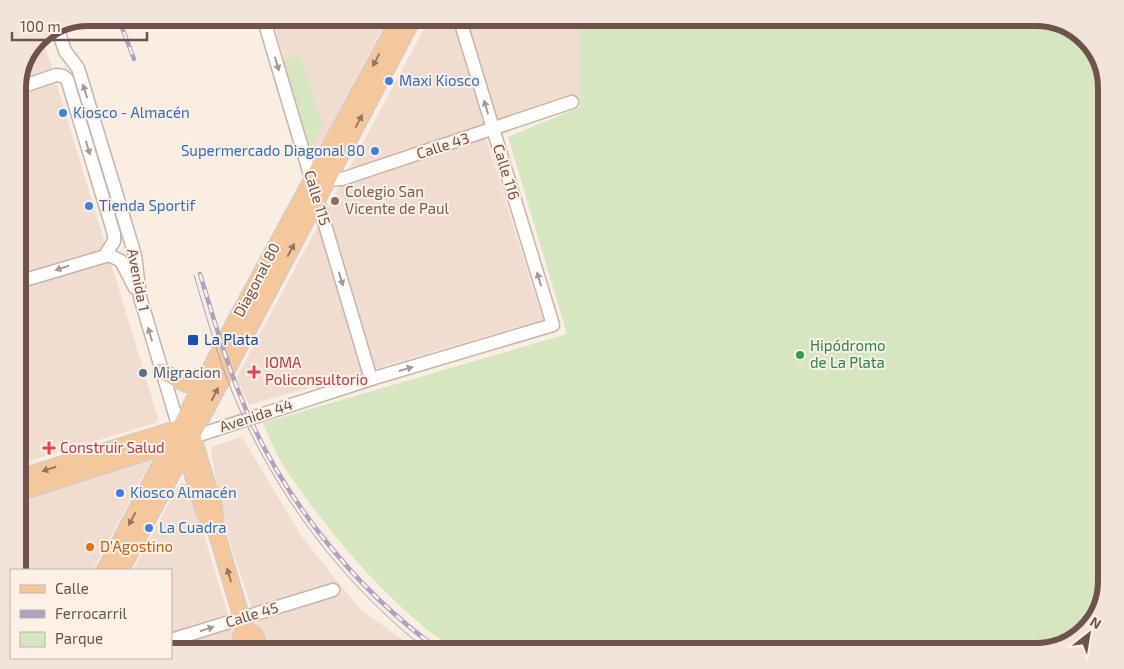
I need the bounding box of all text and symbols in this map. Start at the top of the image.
scale bar [12,10,148,42]
text: 100 m [20,17,61,35]
one-way arrow [372,54,381,67]
one-way arrow [274,57,282,72]
place label: Maxi Kiosco [399,71,480,89]
marker: Maxi Kiosco [383,75,395,87]
one-way arrow [81,83,89,98]
one-way arrow [482,99,490,114]
place label: Kiosco - Almacén [73,103,190,121]
marker: Kiosco - Almacén [57,107,69,119]
one-way arrow [355,114,363,129]
street label: Calle 43 [414,128,471,162]
one-way arrow [84,140,92,155]
place label: Supermercado Diagonal 80 [181,141,365,159]
street label: Calle 116 [490,142,524,202]
marker: Supermercado Diagonal 80 [369,145,381,157]
street label: Calle 115 [301,168,335,228]
place label: Colegio San Vicente de Paul [345,182,450,217]
marker: Colegio San Vicente de Paul [329,195,341,207]
place label: Tienda Sportif [99,196,195,214]
marker: Tienda Sportif [83,200,95,212]
street label: Diagonal 80 [229,239,283,320]
one-way arrow [287,243,295,257]
street label: Avenida 1 [124,247,154,313]
one-way arrow [54,265,69,273]
one-way arrow [534,271,542,286]
one-way arrow [338,272,346,287]
one-way arrow [146,326,154,341]
place label: La Plata [204,330,259,348]
marker: La Plata [186,333,200,347]
place label: Hipódromo de La Plata [810,336,886,371]
marker: Hipódromo de La Plata [794,349,806,361]
place label: IOMA Policonsultorio [265,353,368,388]
place label: Migracion [153,363,221,381]
marker: IOMA Policonsultorio [247,365,261,379]
one-way arrow [398,365,413,373]
marker: Migracion [137,367,149,379]
one-way arrow [211,386,219,401]
street label: Avenida 44 [217,395,295,435]
place label: Construir Salud [60,438,165,456]
marker: Construir Salud [42,441,56,455]
one-way arrow [41,465,56,473]
place label: Kiosco Almacén [130,483,237,501]
marker: Kiosco Almacén [114,487,126,499]
one-way arrow [128,512,137,525]
place label: La Cuadra [159,518,226,536]
marker: La Cuadra [143,522,155,534]
place label: D'Agostino [100,537,173,555]
marker: D'Agostino [84,541,96,553]
one-way arrow [225,567,233,583]
legend [10,569,172,659]
text: Calle [55,579,89,597]
street label: Calle 45 [223,597,280,631]
text: Ferrocarril [55,604,128,622]
north arrow [1064,609,1114,659]
text: N [1087,613,1105,632]
one-way arrow [199,625,214,633]
text: Parque [55,629,103,647]

